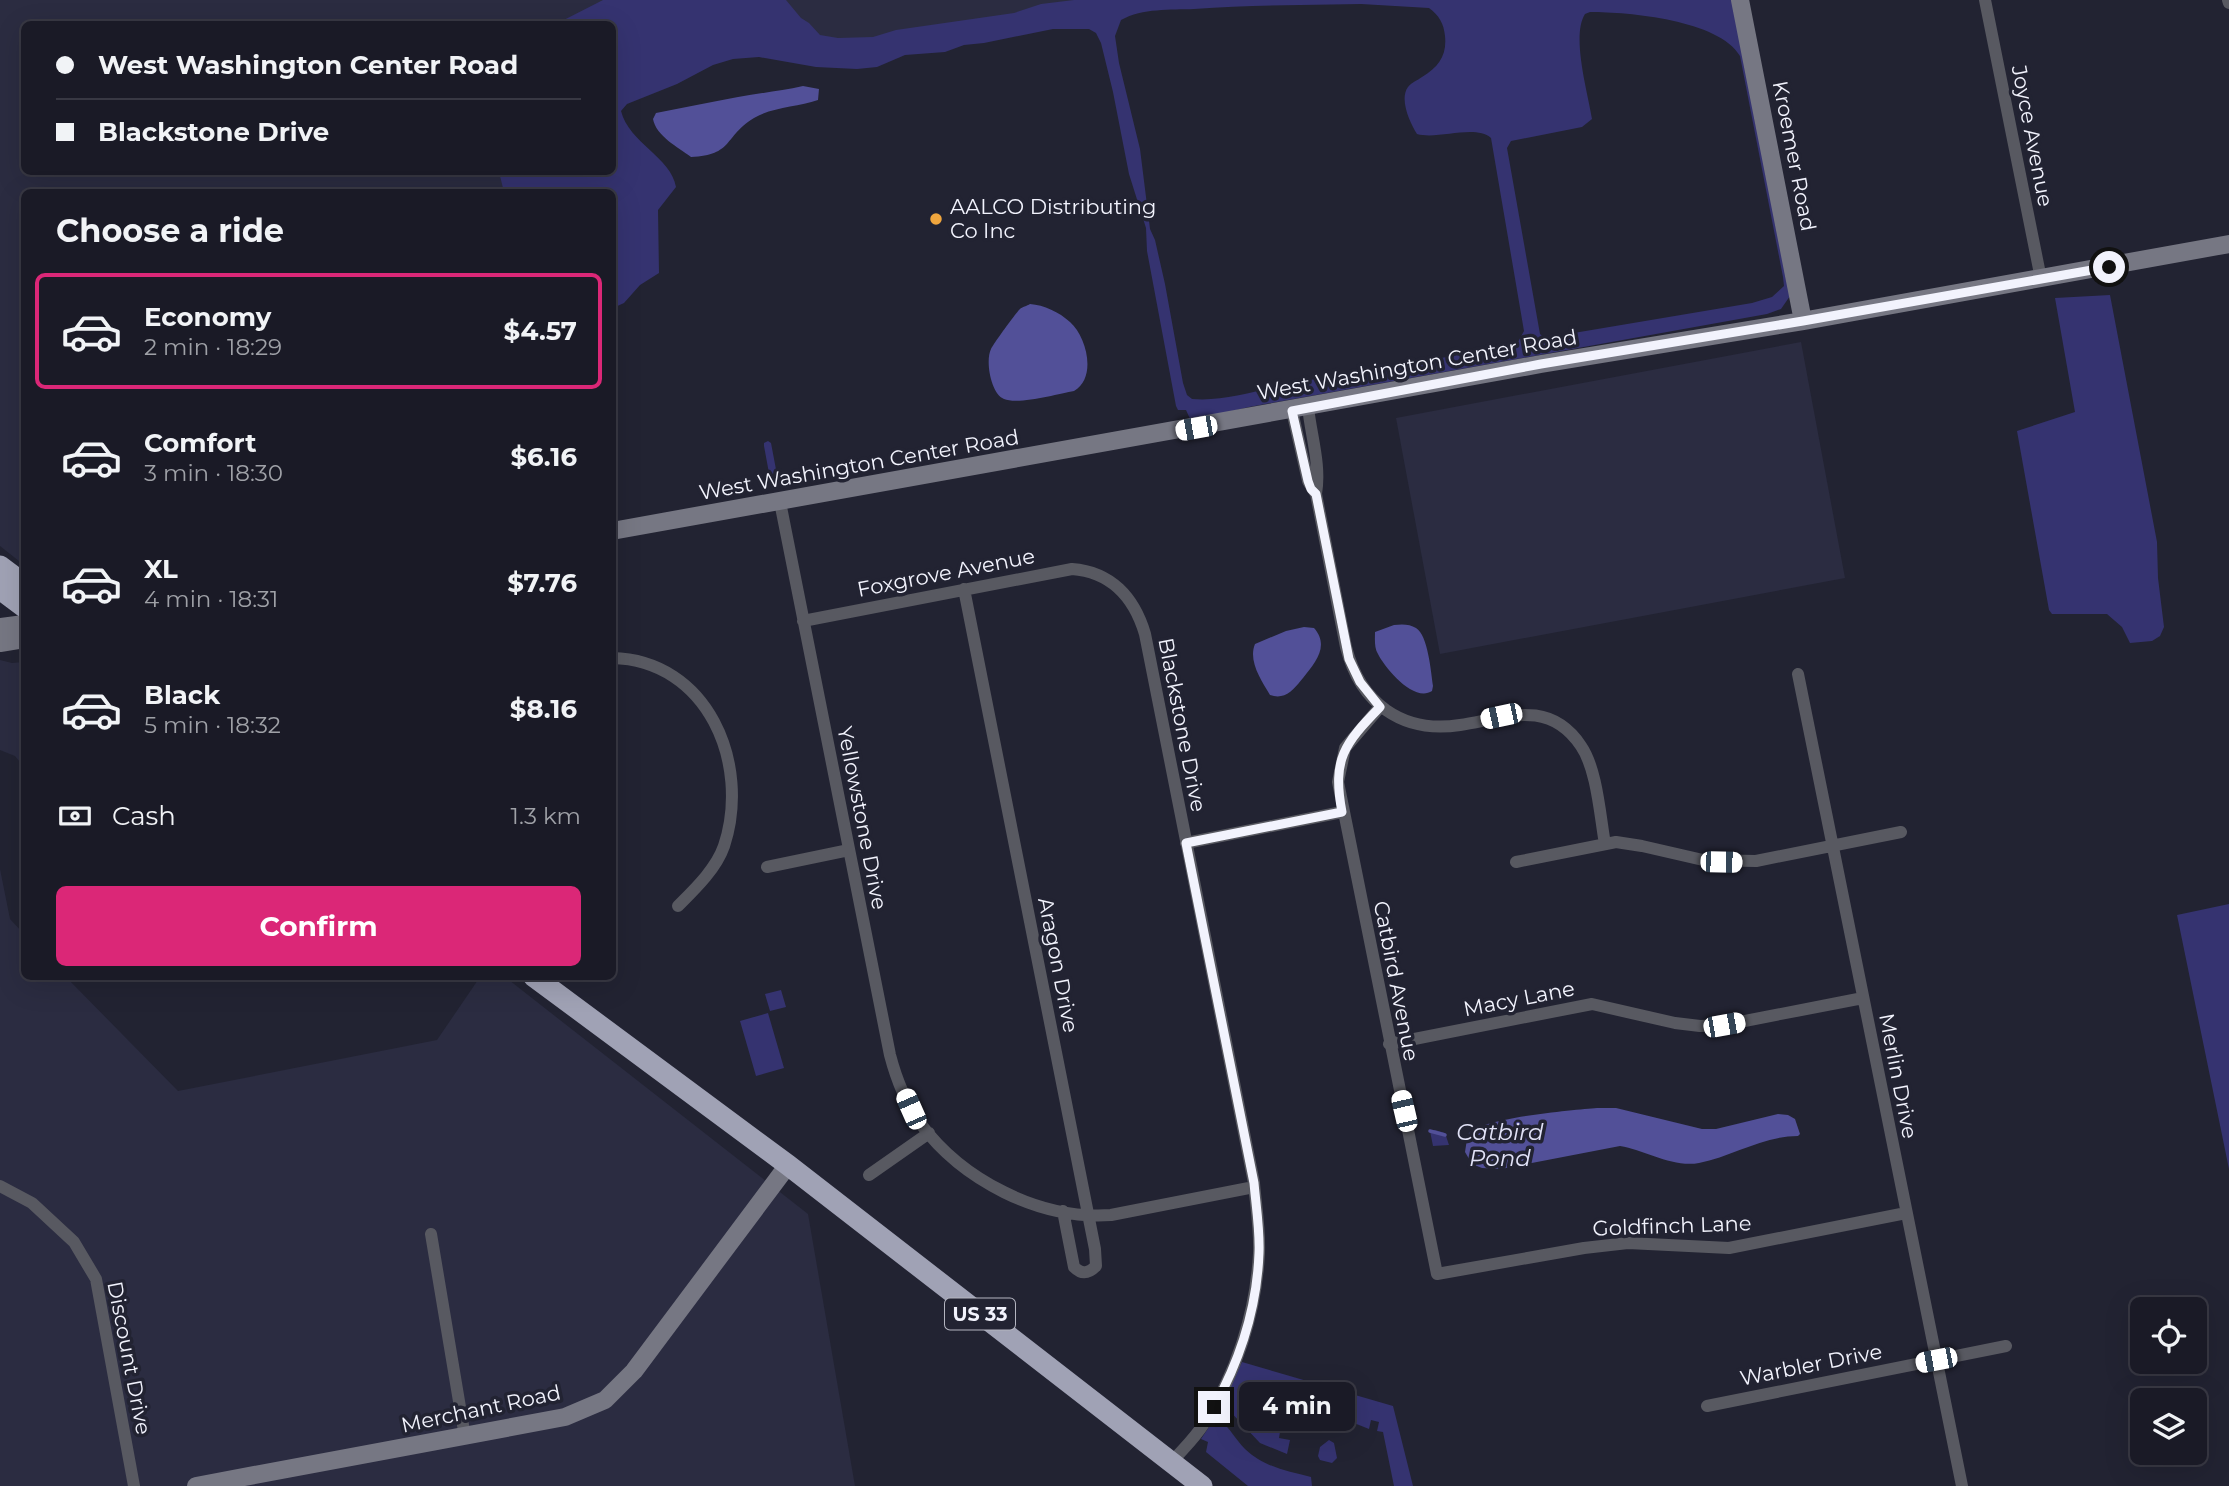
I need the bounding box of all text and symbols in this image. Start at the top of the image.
text: West Washington Center Road [98,49,518,81]
street label: Joyce Avenue [2006,62,2058,209]
street label: Kroemer Road [1768,79,1821,233]
text: Blackstone Drive [98,116,329,148]
place label: AALCO Distributing Co Inc [950,194,1156,243]
text: Choose a ride [56,211,284,250]
marker: AALCO Distributing Co Inc [928,211,944,227]
route start [2093,251,2125,283]
icon: car [60,300,123,363]
text: Economy [144,301,271,333]
text: $4.57 [504,315,577,347]
street label: West Washington Center Road [1255,324,1579,405]
text: 2 min · 18:29 [144,333,282,361]
car [1174,414,1219,442]
street label: West Washington Center Road [697,424,1021,505]
icon: car [60,426,123,489]
text: Comfort [144,427,256,459]
text: $6.16 [510,441,577,473]
text: 3 min · 18:30 [144,459,283,487]
street label: Foxgrove Avenue [855,543,1037,602]
icon: car [60,552,123,615]
text: XL [144,553,178,585]
text: $7.76 [507,567,577,599]
text: 4 min · 18:31 [144,585,278,613]
street label: Blackstone Drive [1153,636,1212,814]
icon: car [60,678,123,741]
text: Black [144,679,220,711]
text: $8.16 [510,693,577,725]
car [1479,701,1524,731]
text: 5 min · 18:32 [144,711,281,739]
street label: Yellowstone Drive [832,724,893,912]
icon: cash [56,797,94,835]
text: Cash [112,800,176,832]
text: 1.3 km [511,802,581,830]
car [1700,851,1743,873]
button: Confirm [56,886,581,966]
street label: Aragon Drive [1033,895,1084,1035]
street label: Catbird Avenue [1369,899,1424,1063]
street label: Macy Lane [1461,975,1577,1022]
car [1702,1011,1747,1039]
street label: Merlin Drive [1874,1011,1923,1141]
car [893,1086,930,1132]
car [1390,1088,1419,1134]
water label: Catbird Pond [1456,1118,1544,1172]
street label: Goldfinch Lane [1592,1210,1752,1241]
street label: Discount Drive [102,1279,157,1437]
map controls [2130,1297,2207,1465]
button: locate [2130,1297,2207,1374]
road number: US 33 [945,1298,1015,1330]
street label: Warbler Drive [1738,1338,1884,1391]
car [1914,1346,1959,1374]
street label: Merchant Road [399,1379,563,1438]
callout: 4 min [1238,1382,1354,1432]
button: layers [2130,1388,2207,1465]
route end [1198,1391,1230,1423]
text: 4 min [1262,1392,1332,1420]

